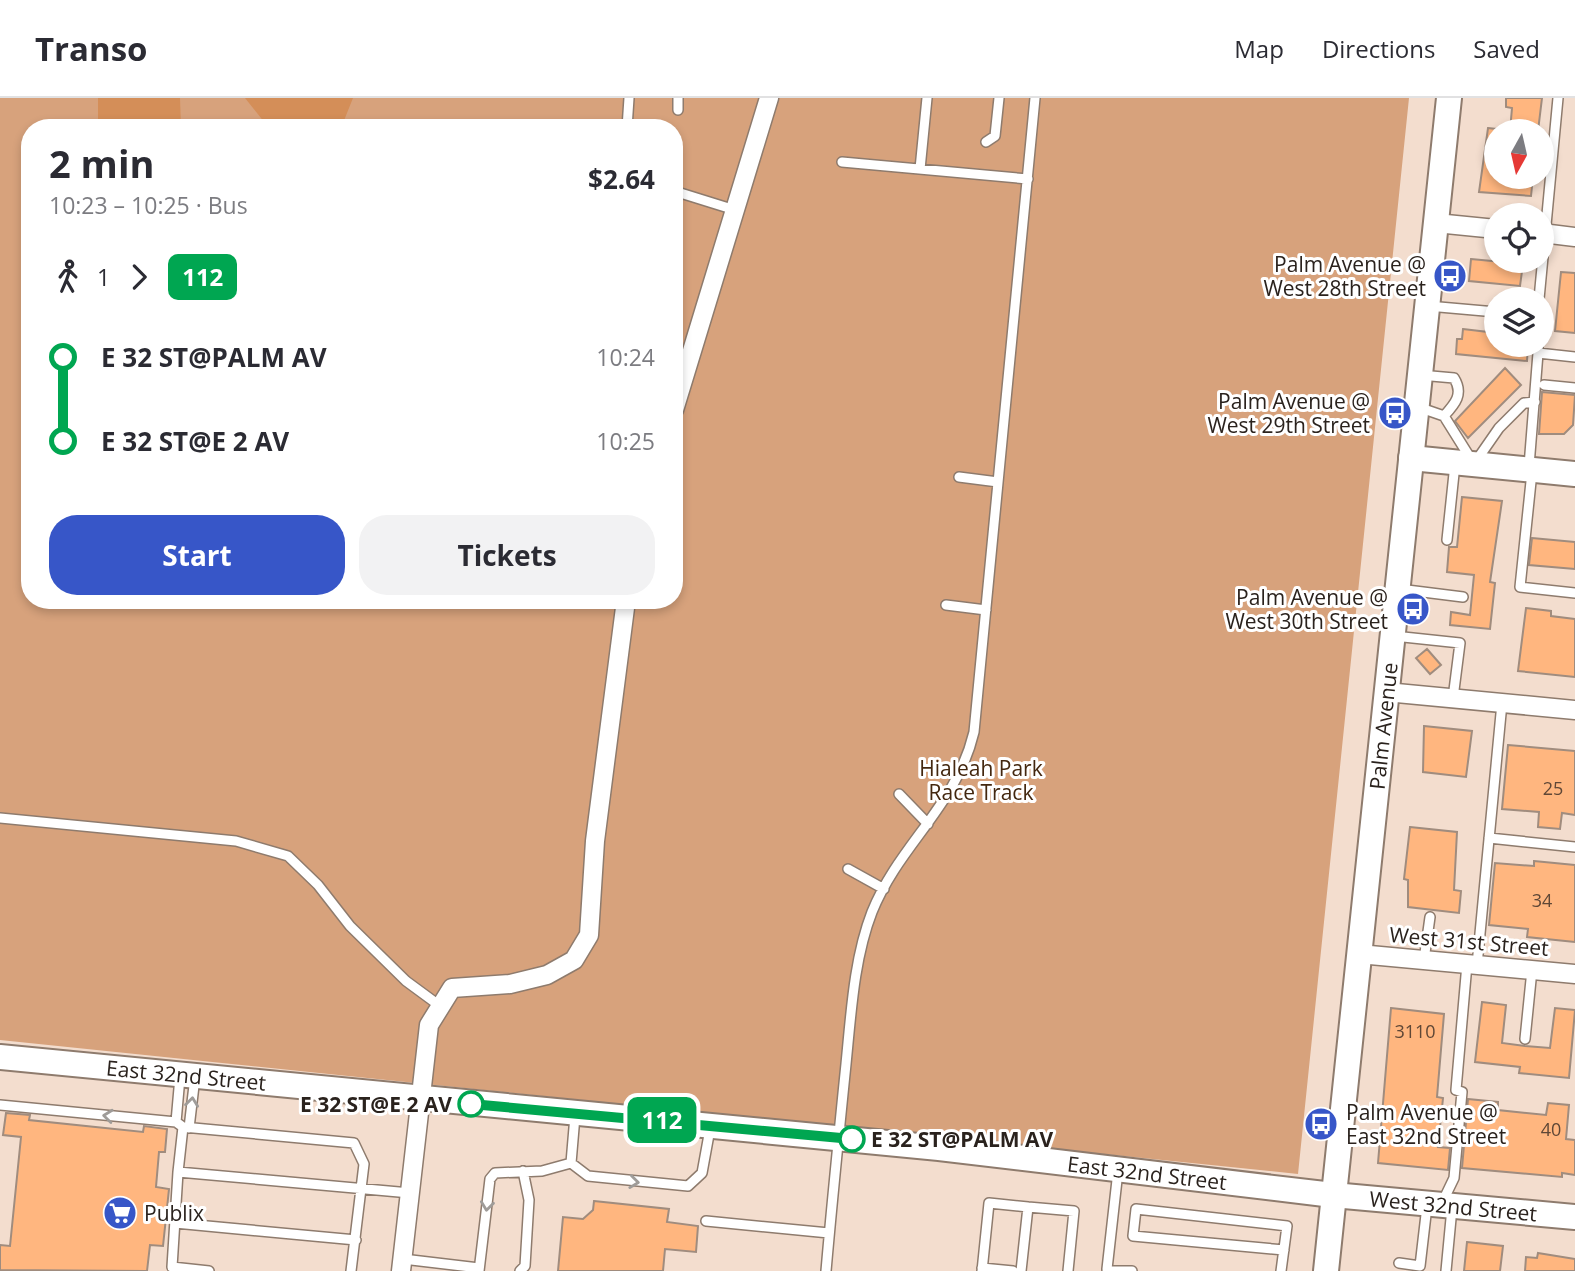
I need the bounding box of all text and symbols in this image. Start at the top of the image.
text: Transo [35,26,148,71]
text: Map [1234,32,1284,65]
text: Directions [1322,32,1435,65]
text: Saved [1473,32,1540,65]
north arrow [1484,119,1554,189]
map controls [1484,119,1554,357]
text: 2 min [49,137,154,189]
text: $2.64 [588,161,655,197]
text: 10:23 – 10:25 · Bus [49,189,248,221]
button: locate [1484,203,1554,273]
place label: Palm Avenue @ West 28th Street [1263,250,1426,302]
bus stop icon: Palm Avenue @ West 28th Street [1431,257,1469,295]
icon: walk [49,258,87,296]
icon: forward [120,258,158,296]
text: 112 [182,260,223,293]
text: 1 [97,261,110,293]
button: layers [1484,287,1554,357]
text: E 32 ST@PALM AV [101,339,327,375]
text: 10:24 [596,341,655,373]
place label: Palm Avenue @ West 29th Street [1207,387,1370,439]
bus stop icon: Palm Avenue @ West 29th Street [1376,394,1414,432]
text: E 32 ST@E 2 AV [101,423,289,459]
text: 10:25 [596,425,655,457]
button: Start [49,515,345,595]
button: Tickets [359,515,655,595]
place label: Palm Avenue @ West 30th Street [1225,583,1388,635]
bus stop icon: Palm Avenue @ West 30th Street [1394,590,1432,628]
street label: Palm Avenue [1363,661,1404,791]
park label: Hialeah Park Race Track [919,754,1043,806]
house number: 25 [1543,776,1563,800]
house number: 34 [1532,888,1552,912]
street label: West 31st Street [1388,920,1550,962]
house number: 3110 [1394,1019,1436,1043]
street label: East 32nd Street [105,1053,267,1097]
place label: E 32 ST@E 2 AV [300,1090,452,1118]
marker: E 32 ST@E 2 AV [458,1091,484,1117]
one-way arrow [185,1096,200,1108]
line badge: 112 [622,1097,702,1143]
place label: Palm Avenue @ East 32nd Street [1346,1098,1506,1150]
text: 112 [641,1103,683,1136]
bus stop icon: Palm Avenue @ East 32nd Street [1302,1105,1340,1143]
one-way arrow [102,1108,114,1123]
house number: 40 [1541,1117,1561,1141]
place label: E 32 ST@PALM AV [871,1125,1054,1153]
marker: E 32 ST@PALM AV [839,1126,865,1152]
street label: East 32nd Street [1066,1149,1228,1196]
one-way arrow [629,1174,640,1189]
street label: West 32nd Street [1368,1184,1538,1227]
supermarket icon: Publix [101,1194,139,1232]
place label: Publix [144,1199,204,1227]
one-way arrow [479,1200,494,1211]

